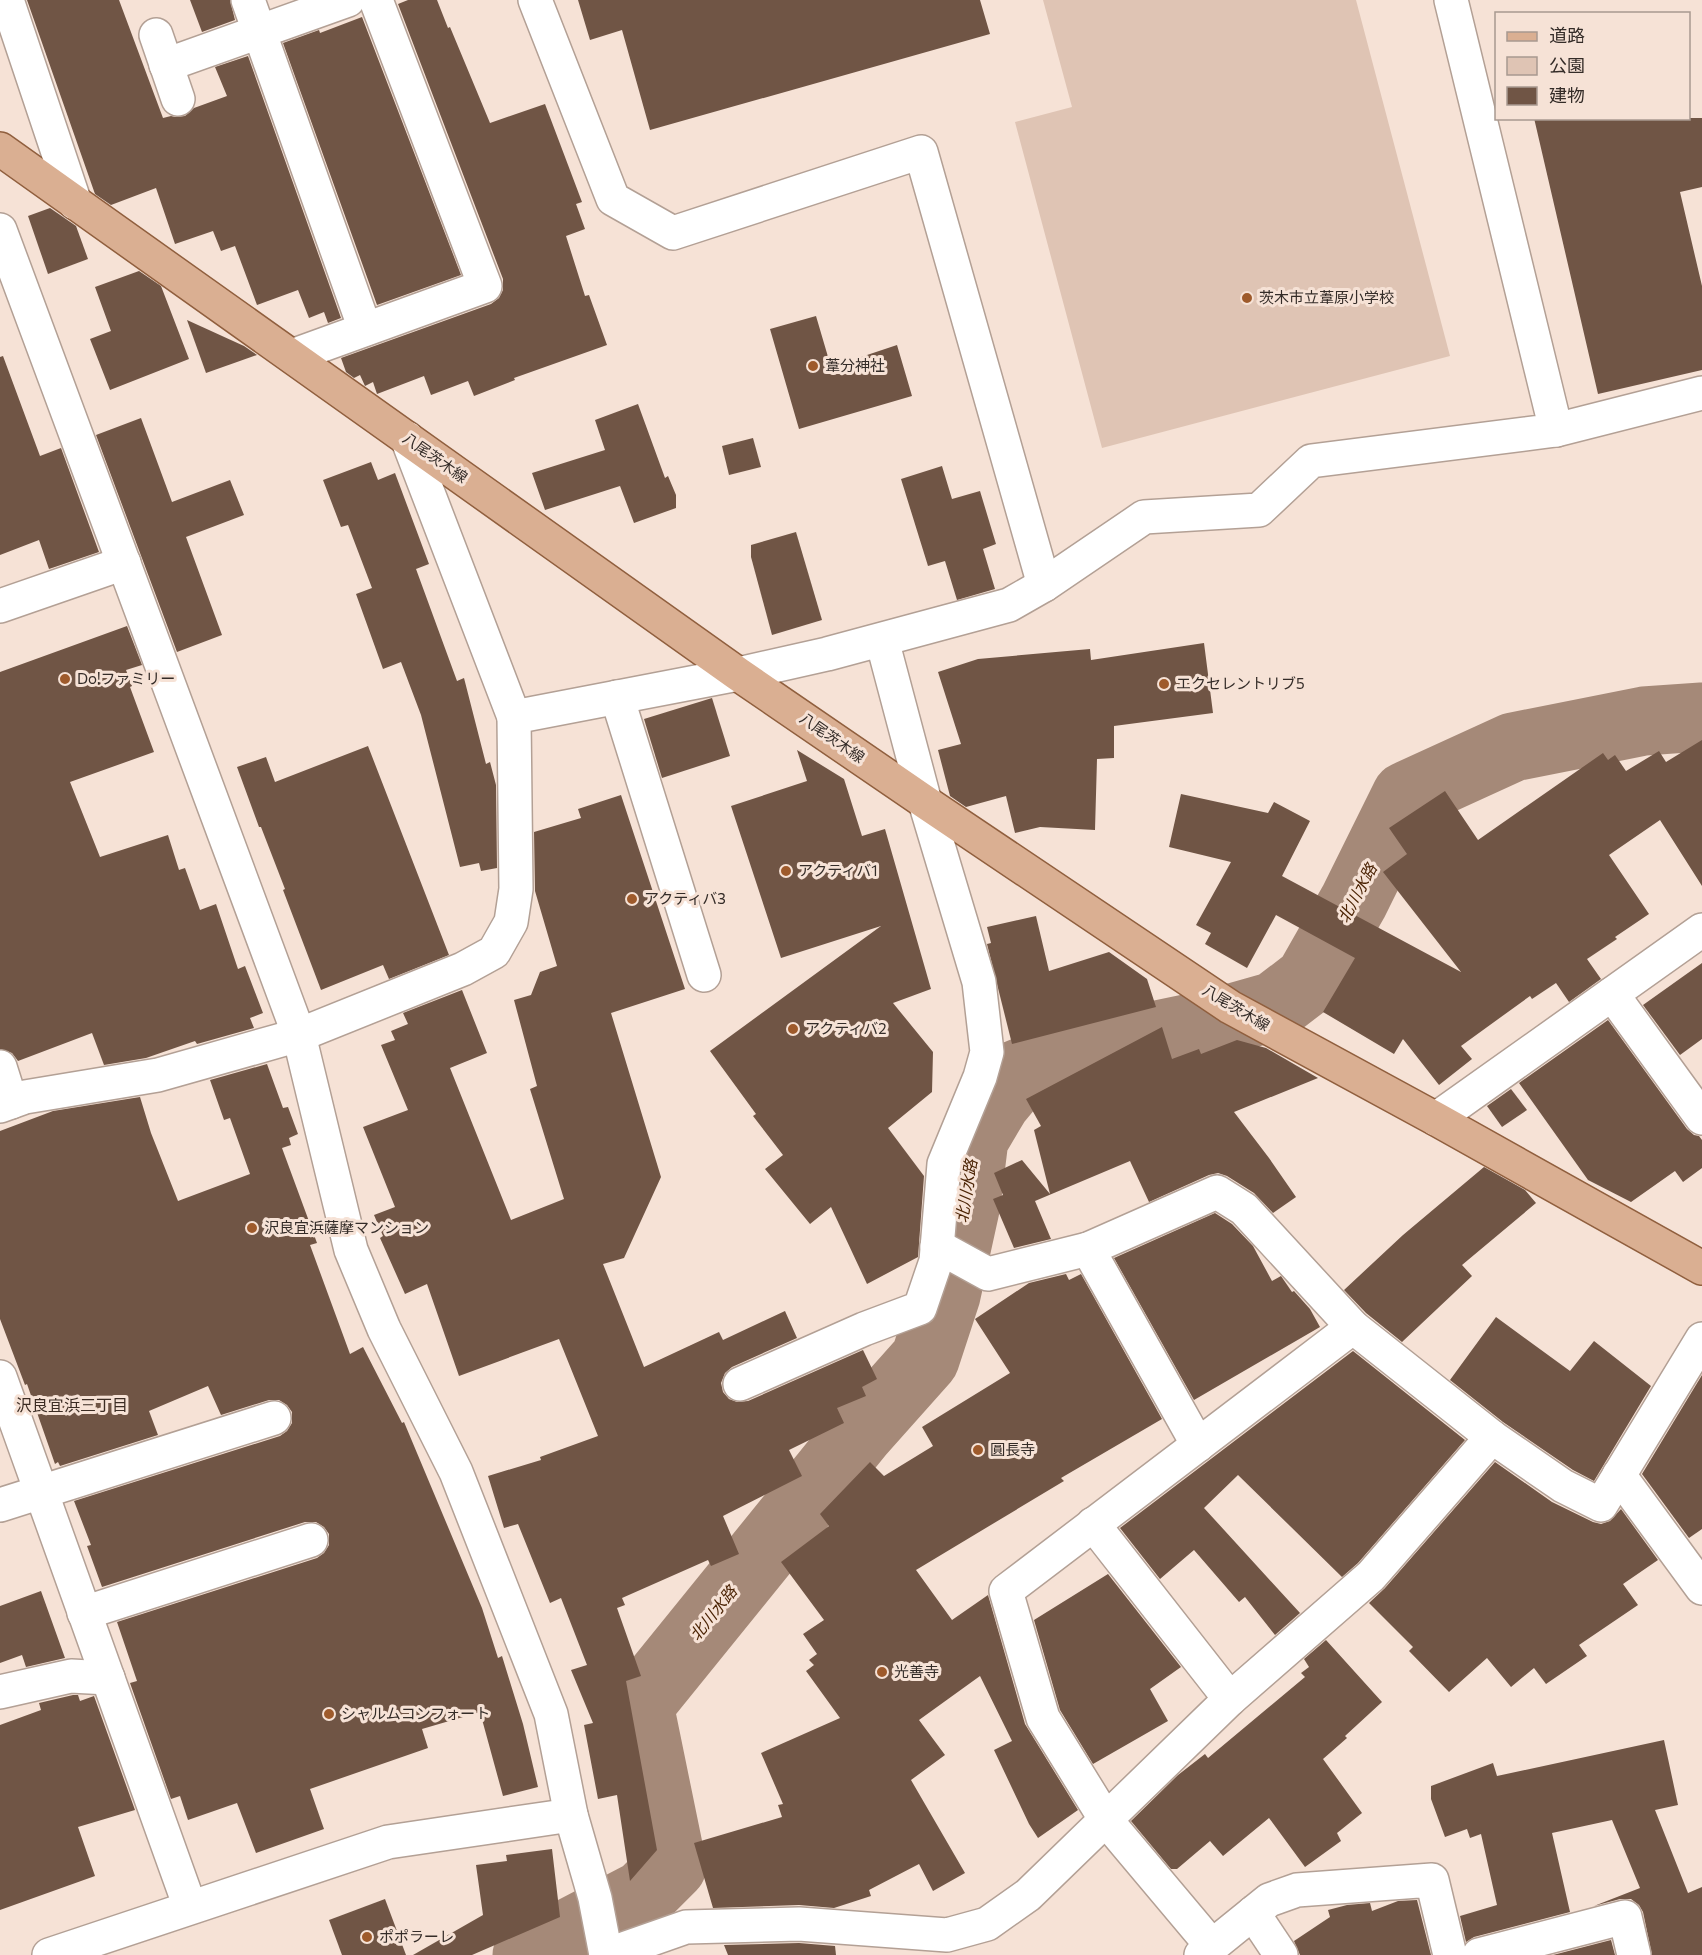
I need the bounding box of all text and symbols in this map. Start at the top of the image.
legend [1495,12,1690,120]
text: 道路 [1549,24,1585,46]
text: 公園 [1549,54,1585,76]
text: 建物 [1549,84,1585,106]
place label: 茨木市立葦原小学校 [1259,288,1394,306]
marker: 茨木市立葦原小学校 [1240,291,1254,305]
place label: 葦分神社 [825,356,885,374]
marker: 葦分神社 [806,359,820,373]
street label: 八尾茨木線 [400,428,471,486]
place label: Do!ファミリー [77,669,176,687]
marker: Do!ファミリー [58,672,72,686]
place label: エクセレントリブ5 [1176,674,1305,692]
marker: エクセレントリブ5 [1157,677,1171,691]
street label: 八尾茨木線 [797,708,868,766]
water label: 北川水路 [1333,858,1381,925]
place label: アクティバ1 [798,861,878,879]
marker: アクティバ1 [779,864,793,878]
place label: アクティバ3 [644,889,726,907]
marker: アクティバ3 [625,892,639,906]
street label: 八尾茨木線 [1200,980,1273,1034]
place label: アクティバ2 [805,1019,887,1037]
marker: アクティバ2 [786,1022,800,1036]
water label: 北川水路 [951,1156,980,1224]
place label: 沢良宜浜薩摩マンション [264,1218,429,1236]
marker: 沢良宜浜薩摩マンション [245,1221,259,1235]
district label: 沢良宜浜三丁目 [16,1395,128,1414]
place label: 圓長寺 [990,1440,1035,1458]
marker: 圓長寺 [971,1443,985,1457]
water label: 北川水路 [685,1580,741,1644]
place label: 光善寺 [894,1662,939,1680]
marker: 光善寺 [875,1665,889,1679]
place label: シャルムコンフォート [341,1704,490,1722]
marker: シャルムコンフォート [322,1707,336,1721]
place label: ポポラーレ [379,1927,454,1945]
marker: ポポラーレ [360,1930,374,1944]

